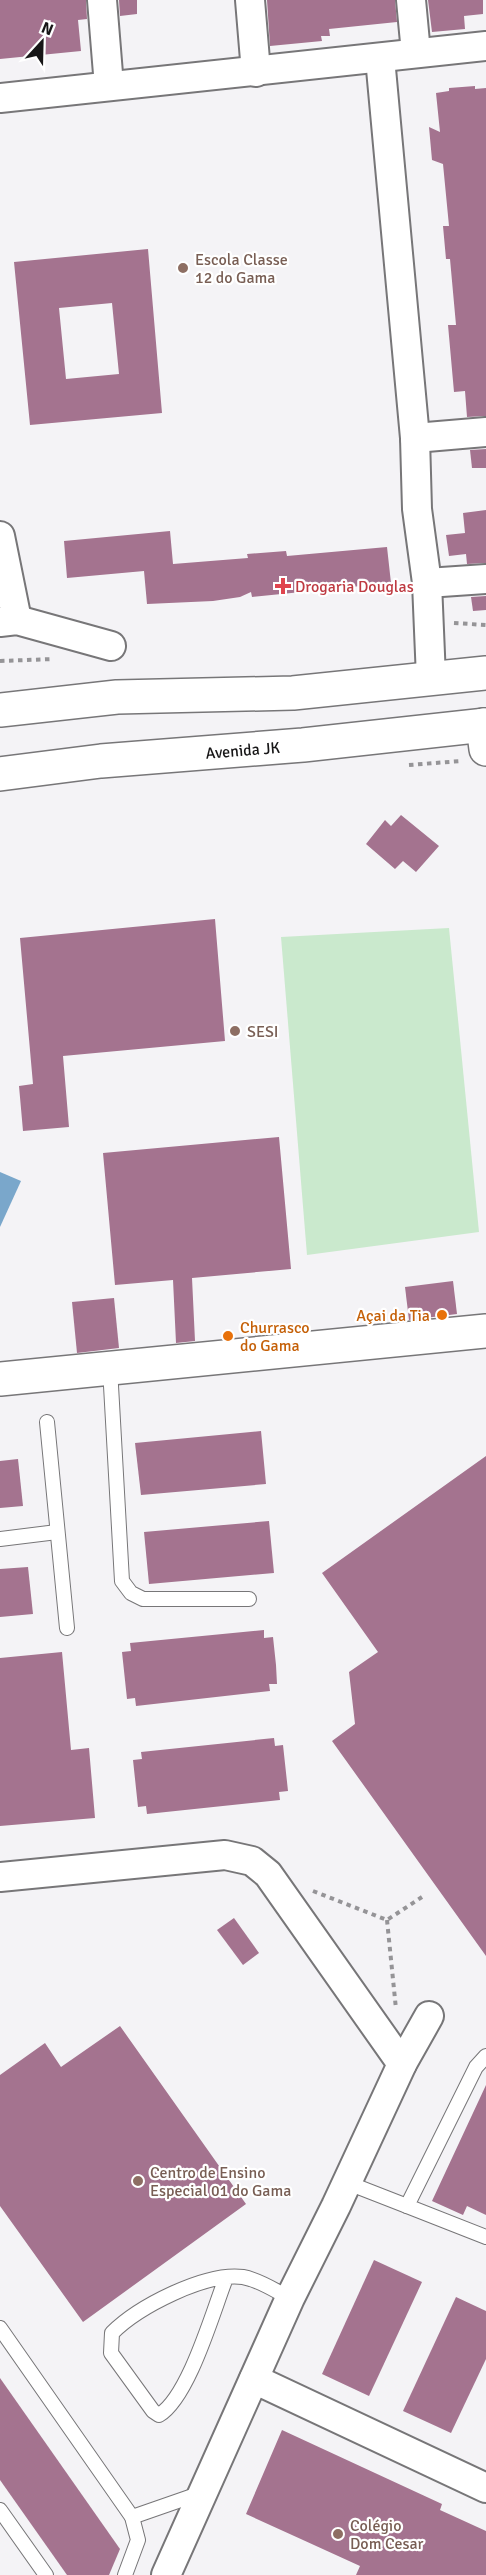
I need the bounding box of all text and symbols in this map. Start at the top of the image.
north arrow [12,12,72,72]
text: N [38,18,56,40]
place label: Escola Classe 12 do Gama [195,250,288,288]
marker: Escola Classe 12 do Gama [176,261,190,275]
place label: Drogaria Douglas [295,577,414,597]
marker: Drogaria Douglas [276,579,290,593]
street label: Avenida JK [205,738,281,764]
place label: SESI [247,1022,279,1042]
marker: SESI [228,1024,242,1038]
place label: Açai da Tia [356,1306,430,1326]
marker: Açai da Tia [435,1308,449,1322]
place label: Churrasco do Gama [240,1318,310,1356]
marker: Churrasco do Gama [221,1329,235,1343]
place label: Centro de Ensino Especial 01 do Gama [150,2163,291,2201]
marker: Centro de Ensino Especial 01 do Gama [131,2174,145,2188]
place label: Colégio Dom Cesar [350,2516,424,2554]
marker: Colégio Dom Cesar [331,2527,345,2541]

